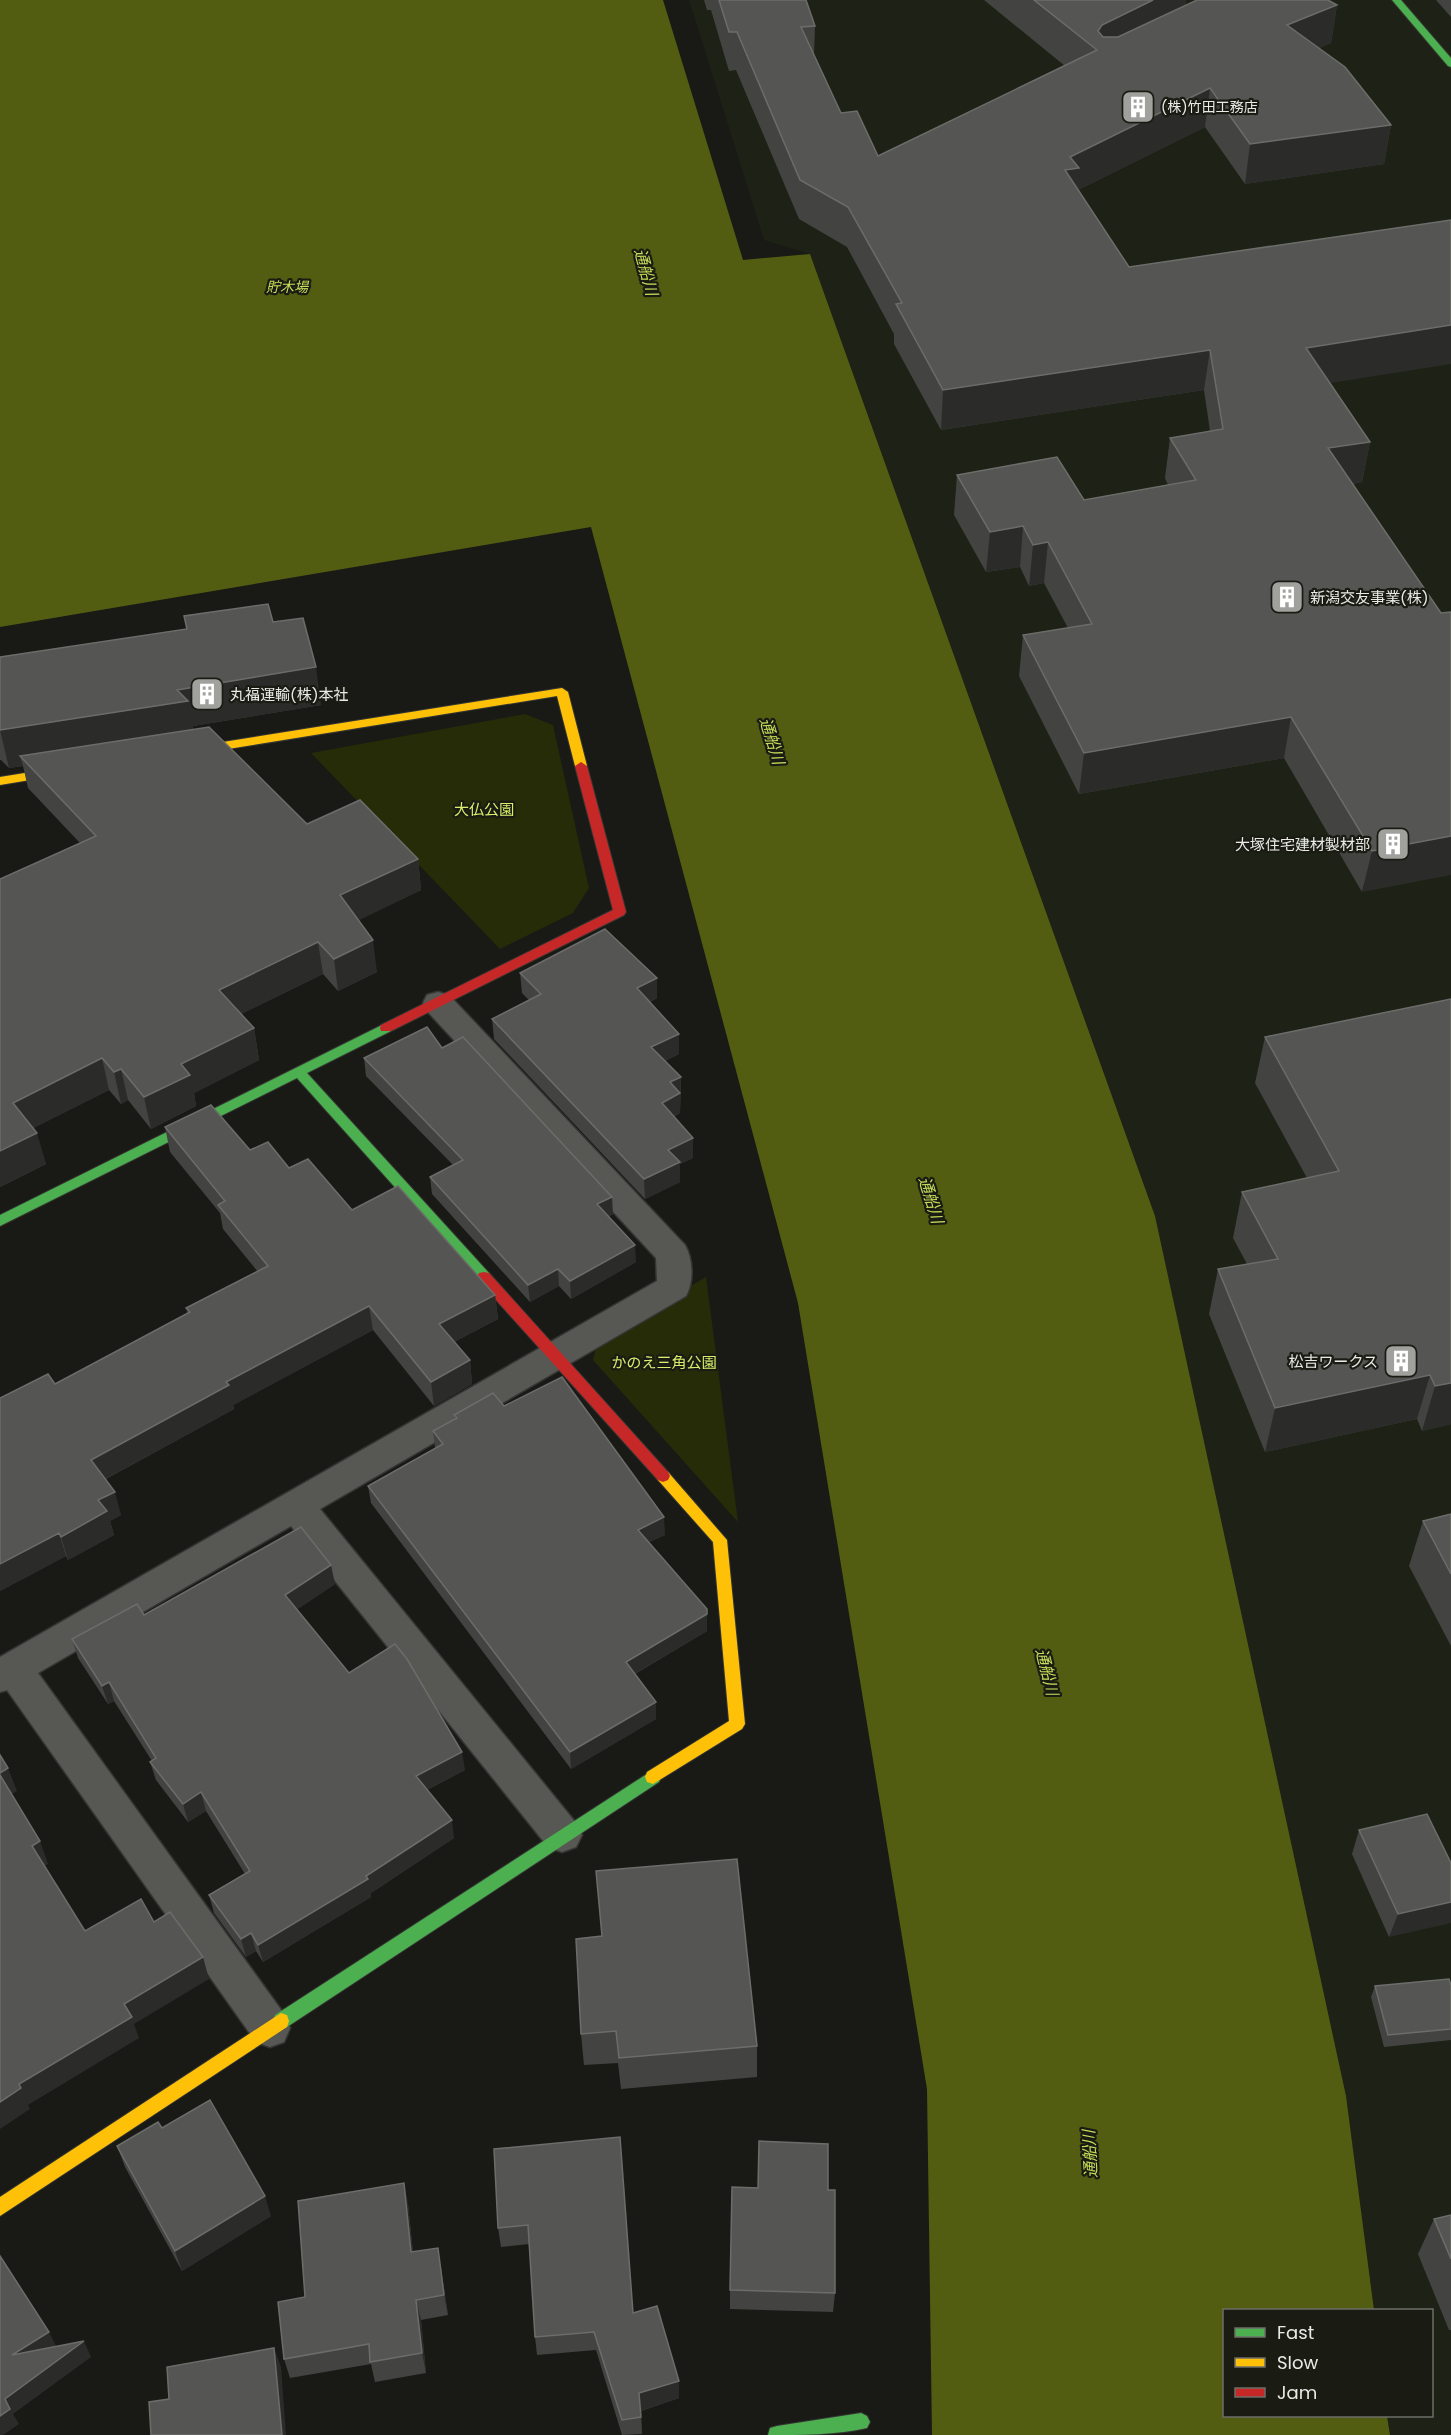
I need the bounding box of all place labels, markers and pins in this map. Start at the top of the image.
building icon: (株)竹田工務店 [1120,89,1156,125]
place label: (株)竹田工務店 [1161,97,1258,117]
building icon: 新潟交友事業(株) [1269,579,1305,615]
place label: 新潟交友事業(株) [1310,587,1429,608]
building icon: 丸福運輸(株)本社 [189,676,225,712]
place label: 丸福運輸(株)本社 [230,684,349,705]
building icon: 大塚住宅建材製材部 [1375,826,1411,862]
place label: 大塚住宅建材製材部 [1235,834,1370,855]
building icon: 松吉ワークス [1383,1343,1419,1379]
place label: 松吉ワークス [1288,1351,1378,1372]

